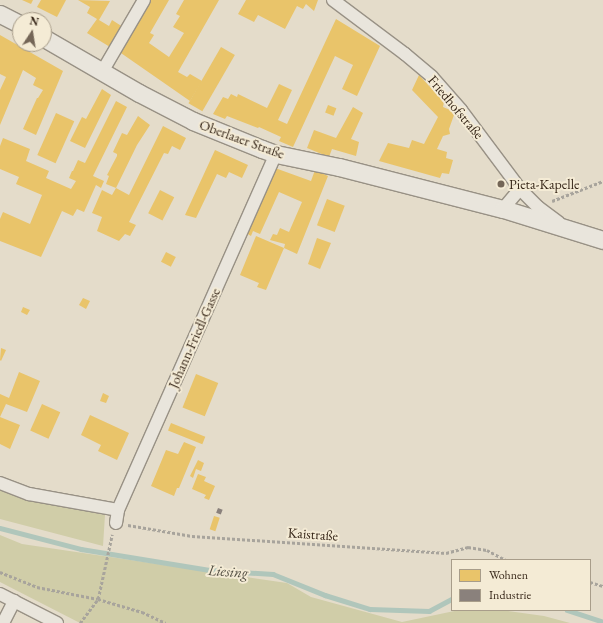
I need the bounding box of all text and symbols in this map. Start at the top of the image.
north arrow [12,12,52,52]
text: N [28,13,40,29]
street label: Friedhofstraße [425,72,487,142]
street label: Oberlaaer Straße [197,116,287,162]
place label: Pieta-Kapelle [509,176,579,192]
marker: Pieta-Kapelle [496,179,506,189]
street label: Johann-Friedl-Gasse [164,285,224,391]
street label: Kaistraße [287,524,339,544]
legend [451,559,591,611]
water label: Liesing [207,561,249,581]
text: Wohnen [489,567,528,583]
text: Industrie [489,587,531,603]

